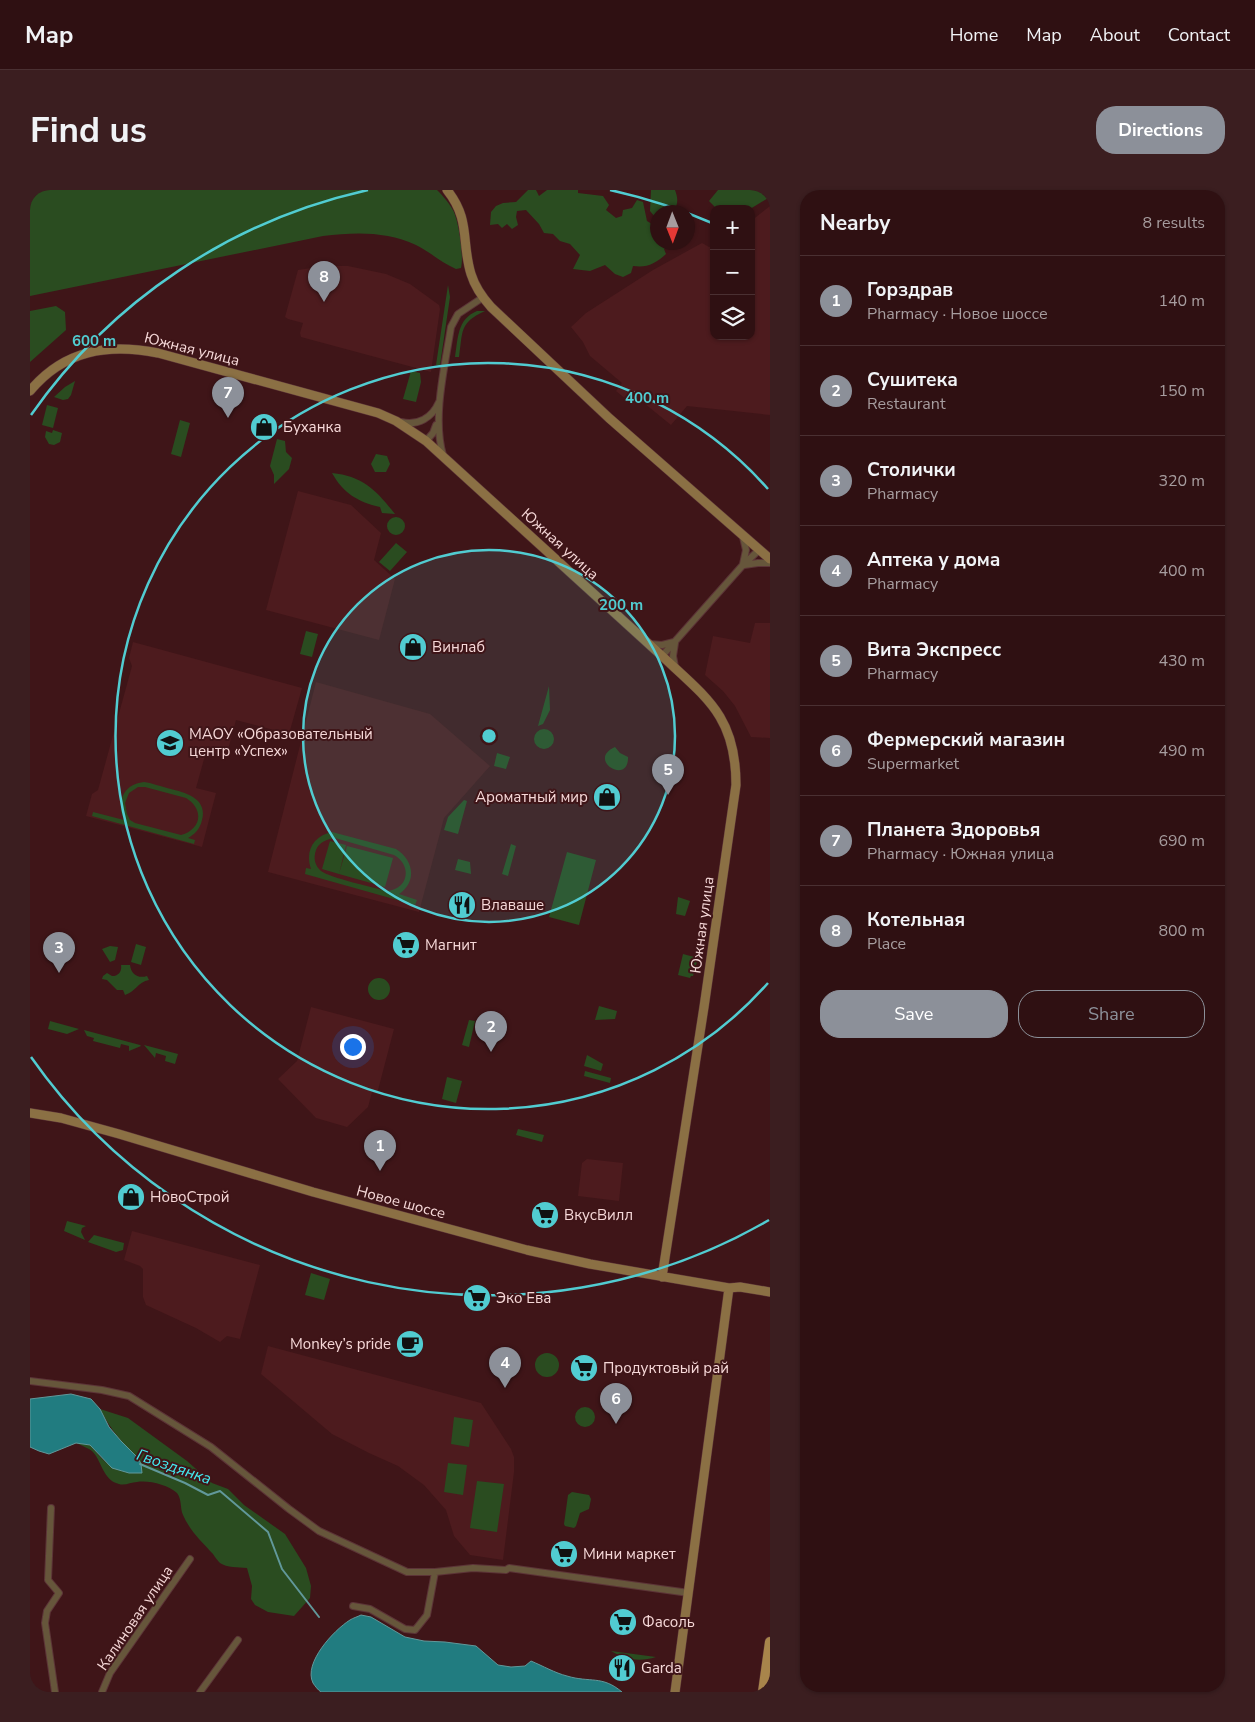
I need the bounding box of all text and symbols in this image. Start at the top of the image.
text: Map [25,19,73,51]
text: Home [950,23,998,47]
text: Map [1026,23,1062,47]
text: About [1090,23,1140,47]
text: Contact [1168,23,1230,47]
button: Directions [1096,106,1225,154]
text: Find us [30,107,147,154]
north arrow [650,205,695,250]
map controls [710,205,755,340]
button: + [710,205,755,250]
text: Nearby [820,209,890,237]
text: 8 results [1143,212,1205,234]
button: − [710,250,755,295]
pin: 8 [308,261,340,302]
text: Горздрав [867,277,953,303]
text: 1 [831,290,841,312]
text: 140 m [1158,290,1205,312]
button: layers [710,295,755,340]
text: Pharmacy · Новое шоссе [867,303,1048,325]
street label: Южная улица [142,327,242,371]
text: 600 m [72,331,116,351]
text: Сушитека [867,367,958,393]
pin: 7 [212,377,244,418]
text: 2 [831,380,841,402]
text: 150 m [1158,380,1205,402]
text: 400 m [625,388,669,408]
text: Restaurant [867,393,946,415]
shop icon: Буханка [249,412,279,442]
place label: Буханка [283,417,341,437]
text: Столички [867,457,956,483]
text: 3 [831,470,841,492]
text: 320 m [1158,470,1205,492]
text: Pharmacy [867,483,938,505]
street label: Южная улица [517,504,603,584]
text: Аптека у дома [867,547,1001,573]
text: 4 [831,560,841,582]
text: 400 m [1158,560,1205,582]
text: Pharmacy [867,573,938,595]
text: 200 m [599,595,643,615]
shop icon: Винлаб [398,632,428,662]
place label: Винлаб [432,637,485,657]
text: Вита Экспресс [867,637,1001,663]
text: 5 [831,650,841,672]
text: 430 m [1158,650,1205,672]
text: Pharmacy [867,663,938,685]
place label: МАОУ «Образовательный центр «Успех» [189,724,373,761]
centre of rings [480,727,498,745]
text: Фермерский магазин [867,727,1065,753]
school or university icon: МАОУ «Образовательный центр «Успех» [155,728,185,758]
text: 6 [831,740,841,762]
text: 490 m [1158,740,1205,762]
text: Supermarket [867,753,959,775]
pin: 5 [652,754,684,795]
shop icon: Ароматный мир [592,782,622,812]
place label: Ароматный мир [475,787,588,807]
text: Планета Здоровья [867,817,1041,843]
text: 7 [831,830,841,852]
text: 690 m [1158,830,1205,852]
text: Pharmacy · Южная улица [867,843,1054,865]
street label: Южная улица [685,875,719,975]
restaurant icon: Влаваше [447,890,477,920]
place label: Влаваше [481,895,544,915]
text: Котельная [867,907,965,933]
text: 8 [831,920,841,942]
text: 800 m [1158,920,1205,942]
supermarket icon: Магнит [391,930,421,960]
pin: 3 [43,932,75,973]
text: Place [867,933,906,955]
place label: Магнит [425,935,477,955]
button: Save [820,990,1008,1038]
button: Share [1018,990,1205,1038]
pin: 2 [475,1011,507,1052]
your location [340,1034,366,1060]
pin: 1 [364,1130,396,1171]
street label: Новое шоссе [354,1181,448,1223]
shop icon: НовоСтрой [116,1182,146,1212]
place label: НовоСтрой [150,1187,230,1207]
supermarket icon: ВкусВилл [530,1200,560,1230]
place label: ВкусВилл [564,1205,633,1225]
supermarket icon: Эко Ева [462,1283,492,1313]
place label: Эко Ева [496,1288,551,1308]
cafe icon: Monkey’s pride [395,1329,425,1359]
place label: Monkey’s pride [290,1334,391,1354]
pin: 4 [489,1347,521,1388]
supermarket icon: Продуктовый рай [569,1353,599,1383]
place label: Продуктовый рай [603,1358,729,1378]
pin: 6 [600,1383,632,1424]
water label: Гвоздянка [134,1444,214,1490]
supermarket icon: Мини маркет [549,1539,579,1569]
place label: Мини маркет [583,1544,676,1564]
street label: Калиновая улица [92,1562,178,1674]
supermarket icon: Фасоль [608,1607,638,1637]
place label: Фасоль [642,1612,695,1632]
restaurant icon: Garda [607,1653,637,1683]
place label: Garda [641,1658,682,1678]

